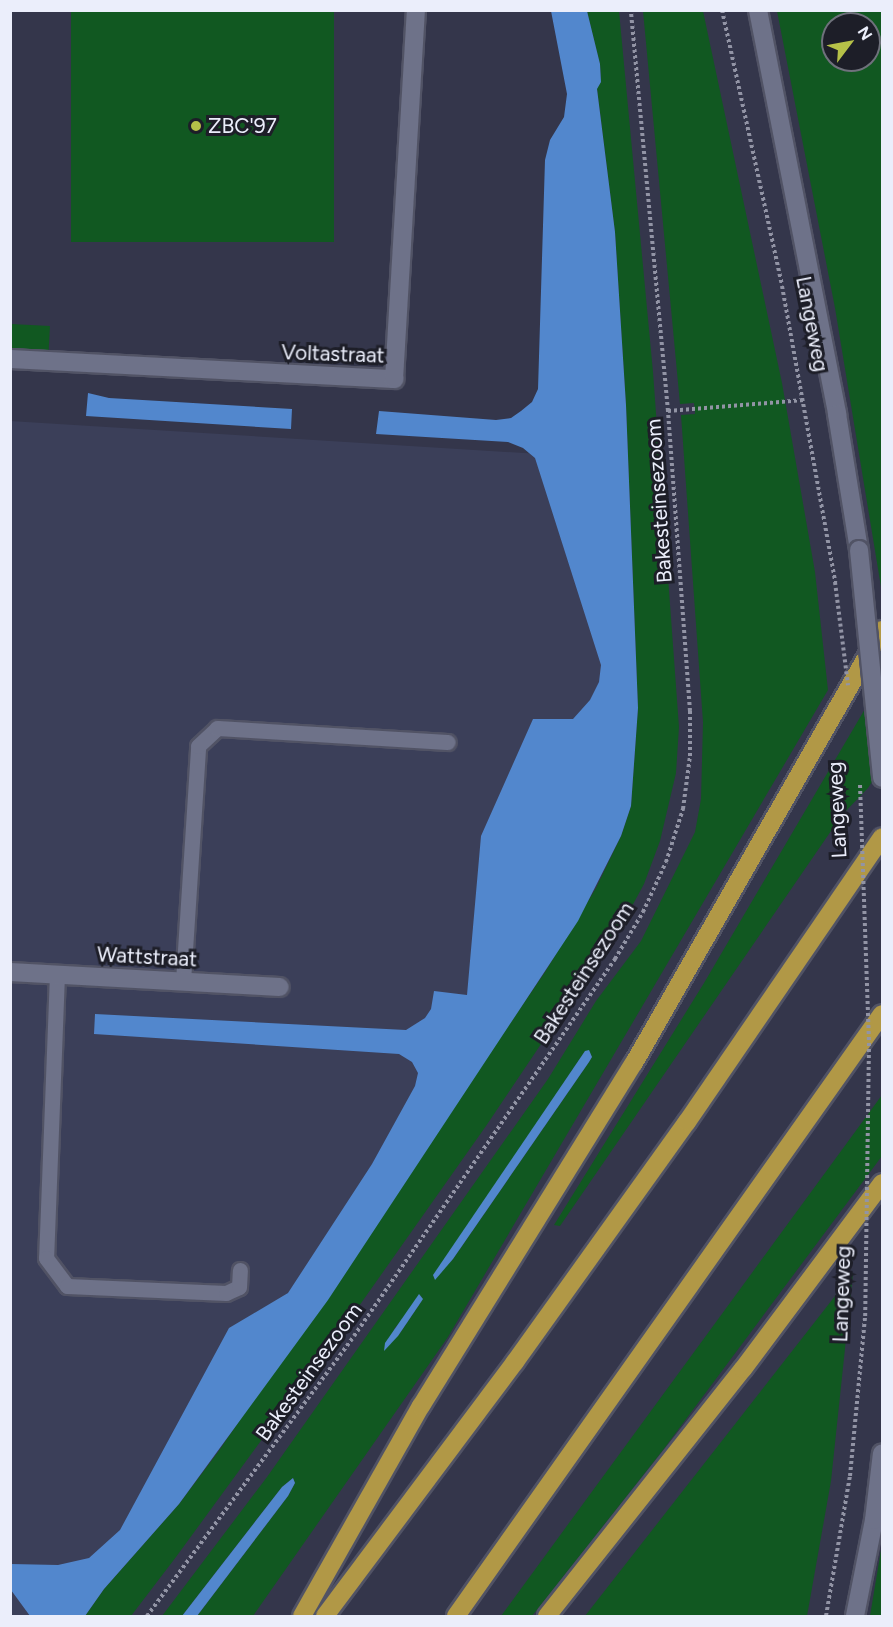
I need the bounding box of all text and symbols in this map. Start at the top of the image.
north arrow [821,12,881,72]
text: N [854,23,876,44]
place label: ZBC'97 [208,113,277,139]
marker: ZBC'97 [189,119,203,133]
street label: Langeweg [790,274,834,374]
street label: Voltastraat [281,340,385,368]
street label: Bakesteinsezoom [641,418,677,584]
street label: Langeweg [822,761,852,859]
street label: Bakesteinsezoom [529,897,639,1049]
street label: Wattstraat [96,942,198,972]
street label: Langeweg [828,1245,856,1343]
street label: Bakesteinsezoom [250,1298,368,1446]

